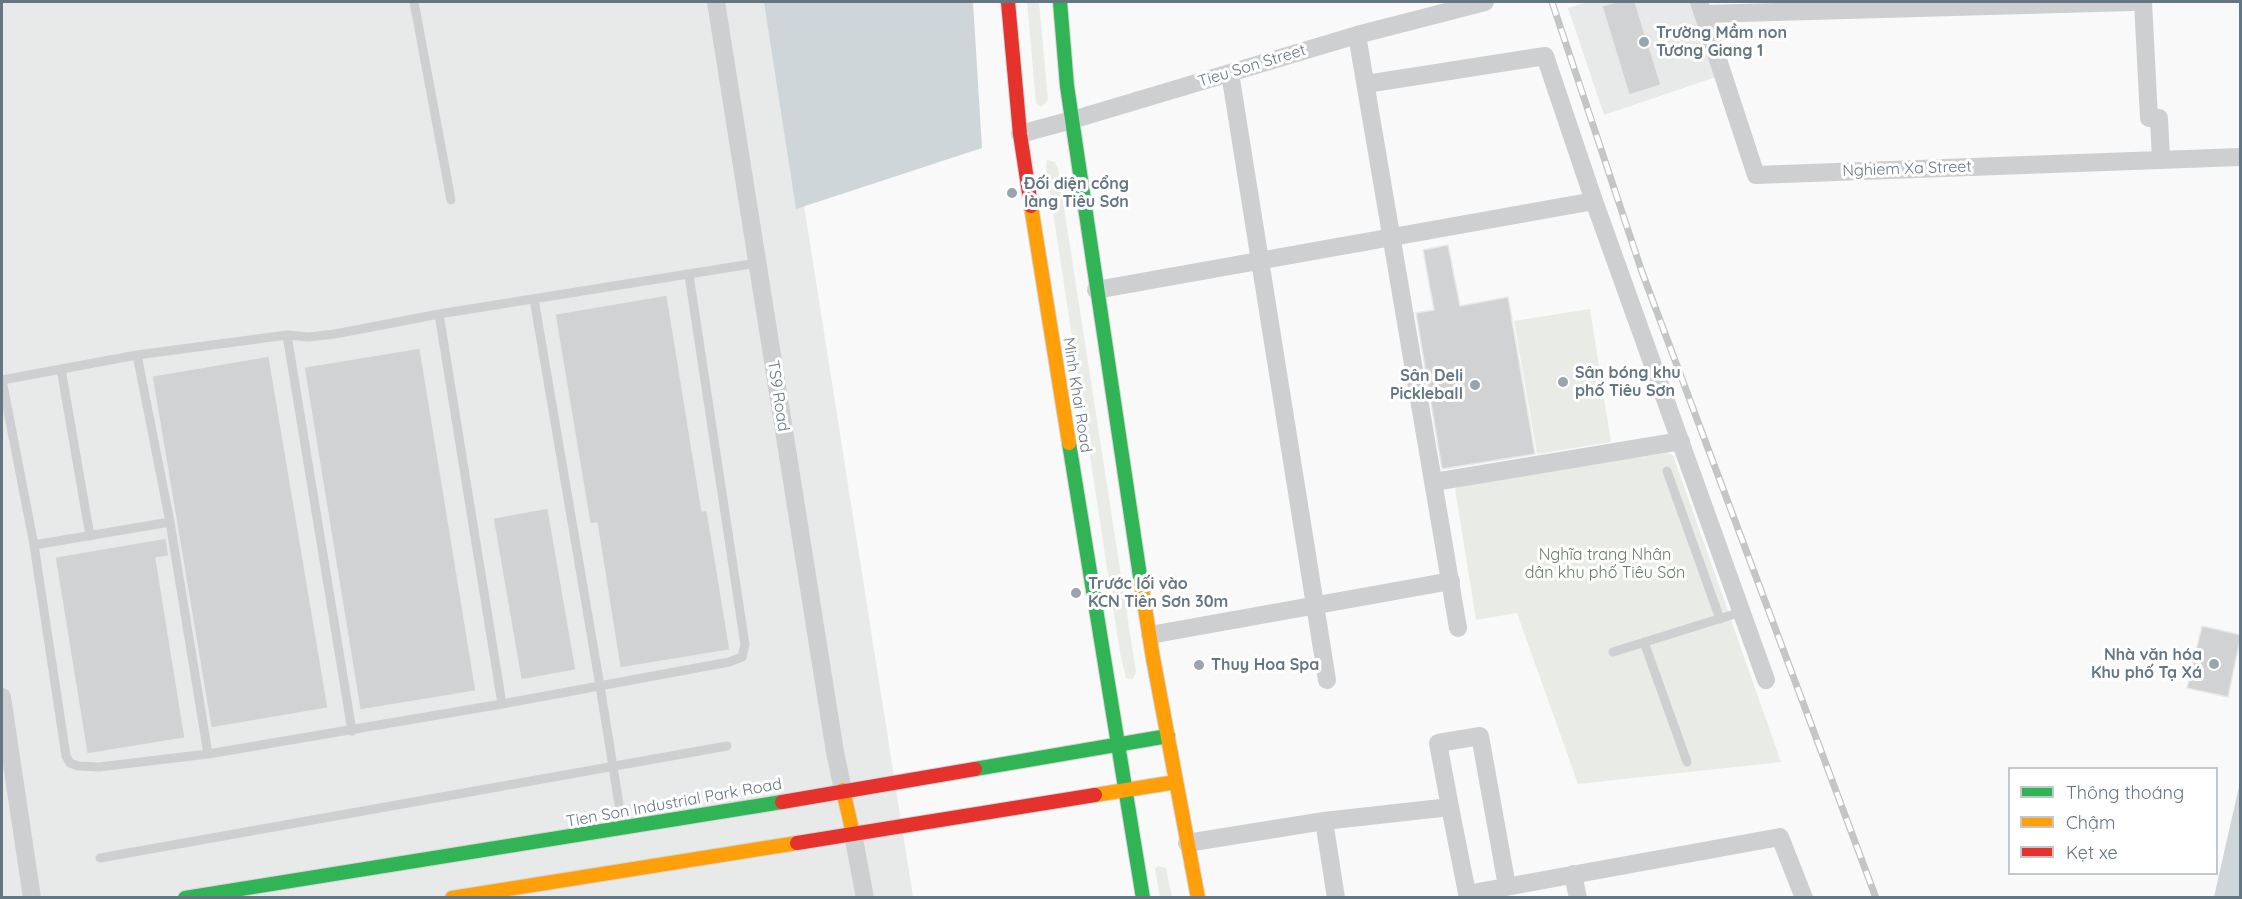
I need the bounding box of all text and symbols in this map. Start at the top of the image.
place label: Trường Mầm non Tương Giang 1 [1656,23,1787,61]
marker: Trường Mầm non Tương Giang 1 [1637,35,1651,49]
street label: Tieu Son Street [1196,41,1308,91]
street label: Nghiem Xa Street [1842,157,1972,181]
place label: Đối diện cổng làng Tiêu Sơn [1024,174,1129,212]
marker: Đối diện cổng làng Tiêu Sơn [1005,186,1019,200]
street label: Minh Khai Road [1058,336,1096,454]
street label: TS9 Road [763,359,793,433]
place label: Sân bóng khu phố Tiêu Sơn [1575,363,1681,401]
place label: Sân Deli Pickleball [1390,366,1463,404]
marker: Sân bóng khu phố Tiêu Sơn [1556,375,1570,389]
marker: Sân Deli Pickleball [1468,378,1482,392]
park label: Nghĩa trang Nhân dân khu phố Tiêu Sơn [1525,545,1685,583]
place label: Trước lối vào KCN Tiên Sơn 30m [1088,574,1228,612]
marker: Trước lối vào KCN Tiên Sơn 30m [1069,586,1083,600]
place label: Nhà văn hóa Khu phố Tạ Xá [2091,645,2202,683]
place label: Thuy Hoa Spa [1211,655,1319,675]
marker: Nhà văn hóa Khu phố Tạ Xá [2207,657,2221,671]
marker: Thuy Hoa Spa [1192,658,1206,672]
legend [2008,767,2218,875]
street label: Tien Son Industrial Park Road [565,775,783,831]
text: Thông thoáng [2066,781,2184,804]
text: Chậm [2066,811,2115,834]
text: Kẹt xe [2066,841,2118,864]

